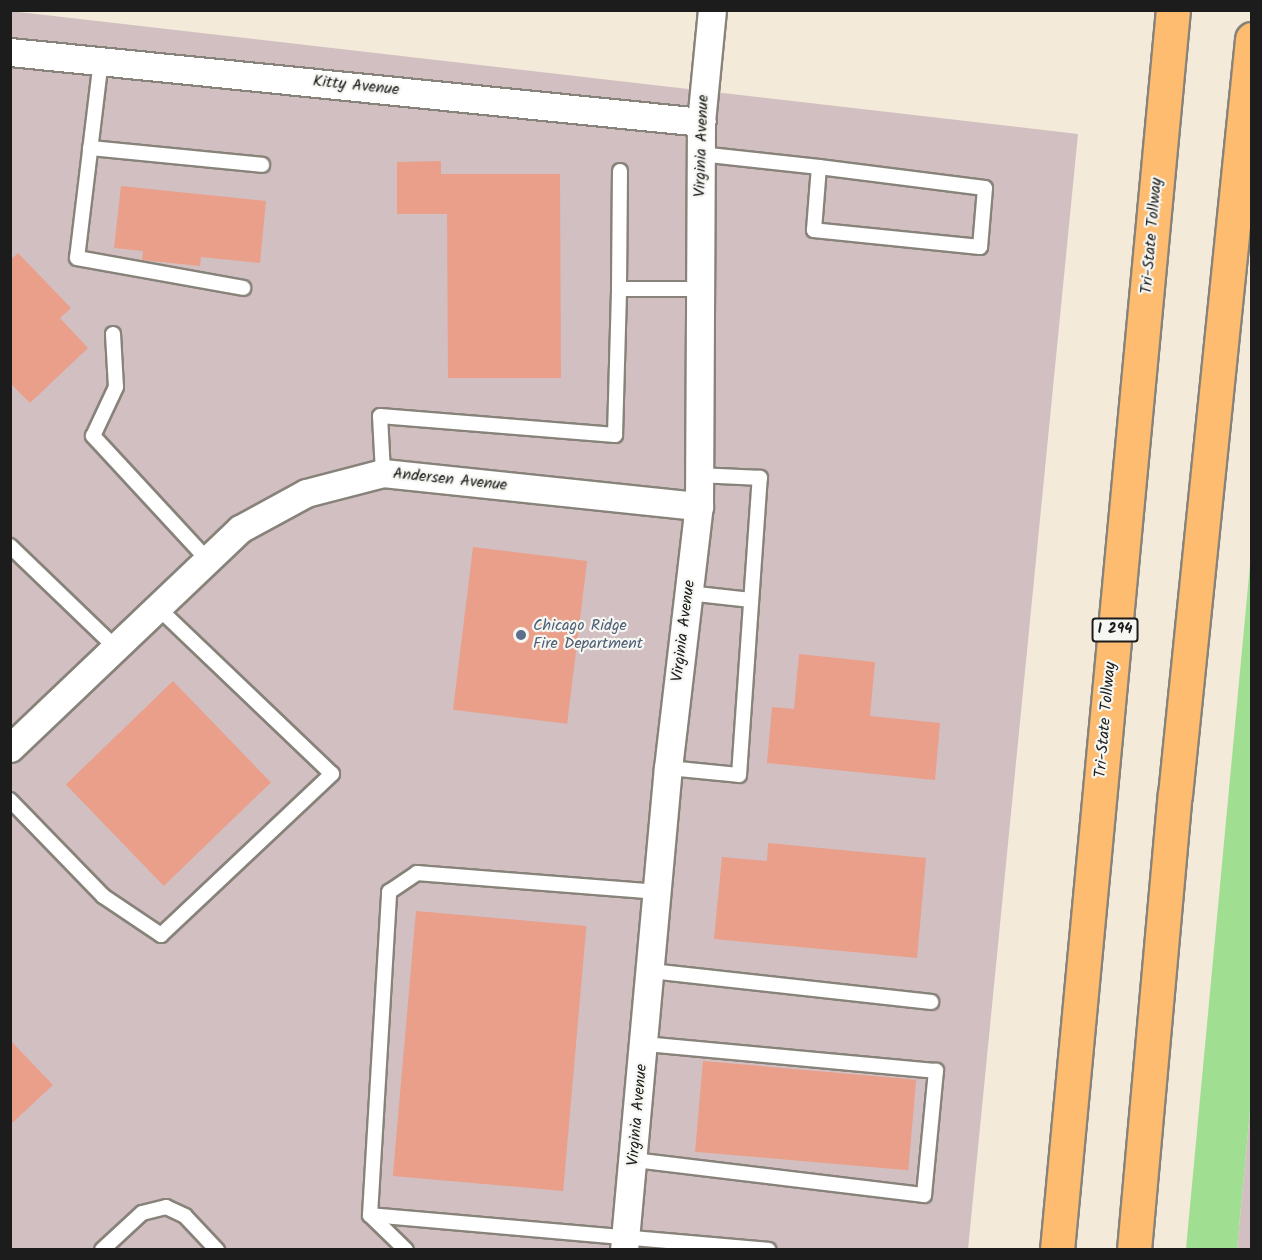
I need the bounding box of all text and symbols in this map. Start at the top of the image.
street label: Kitty Avenue [312,72,400,100]
street label: Virginia Avenue [691,95,713,197]
street label: Tri-State Tollway [1137,177,1167,295]
street label: Andersen Avenue [392,464,508,496]
street label: Virginia Avenue [668,579,700,683]
place label: Chicago Ridge Fire Department [533,616,643,654]
road number: I 294 [1091,618,1139,642]
marker: Chicago Ridge Fire Department [514,628,528,642]
street label: Tri-State Tollway [1091,661,1121,779]
street label: Virginia Avenue [624,1063,652,1167]

